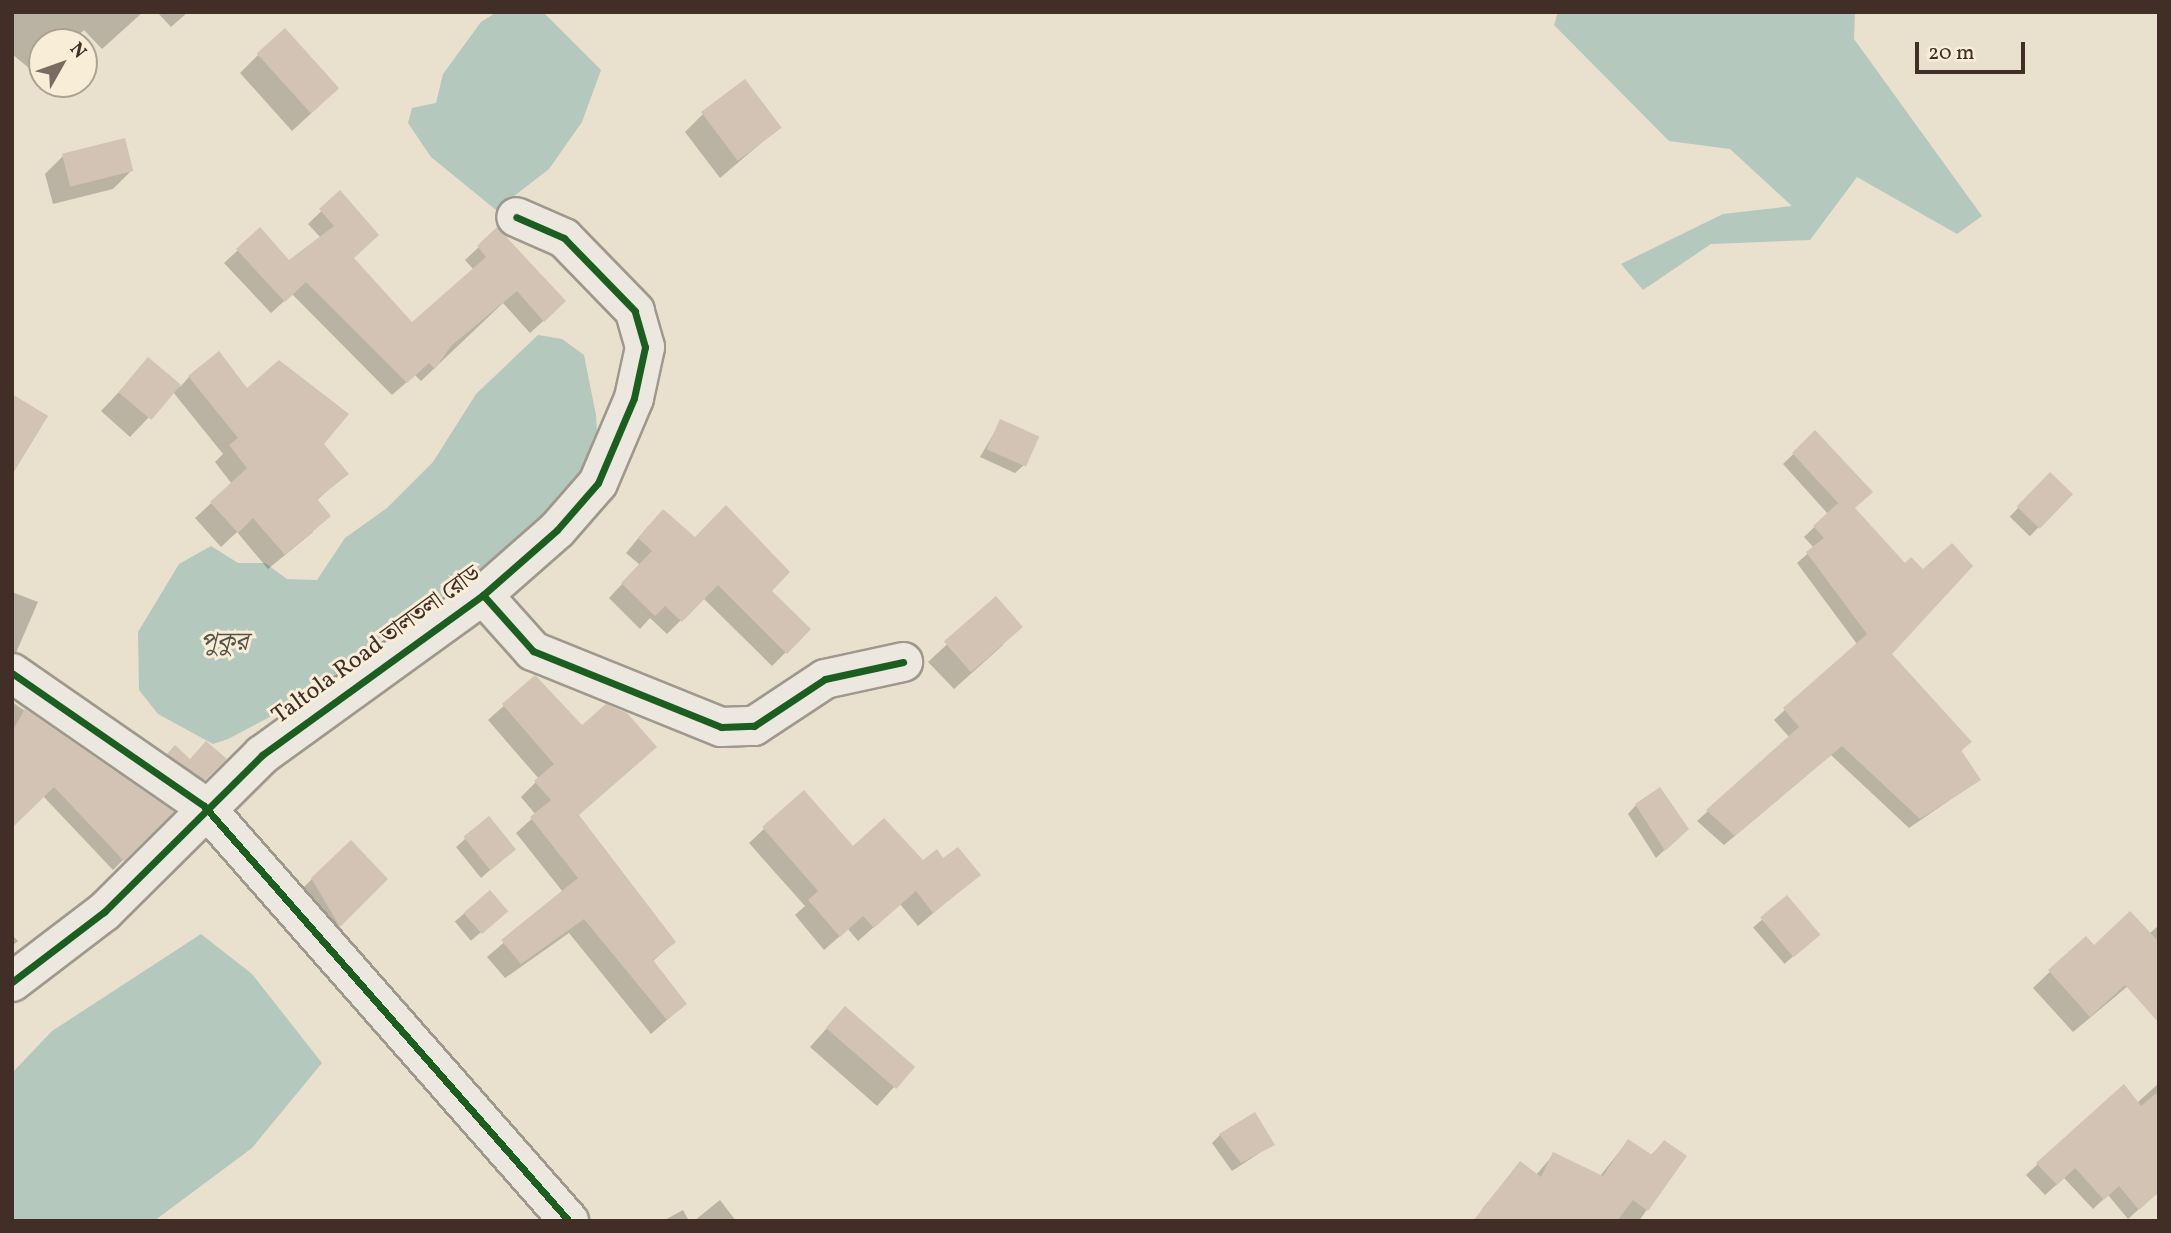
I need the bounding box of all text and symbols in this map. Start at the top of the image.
north arrow [28,28,98,98]
scale bar [1919,28,2029,72]
text: N [63,37,92,64]
text: 20 m [1928,39,1974,68]
street label: Taltola Road তালতলা রোড [267,561,487,731]
water label: পুকুর [200,628,248,660]

